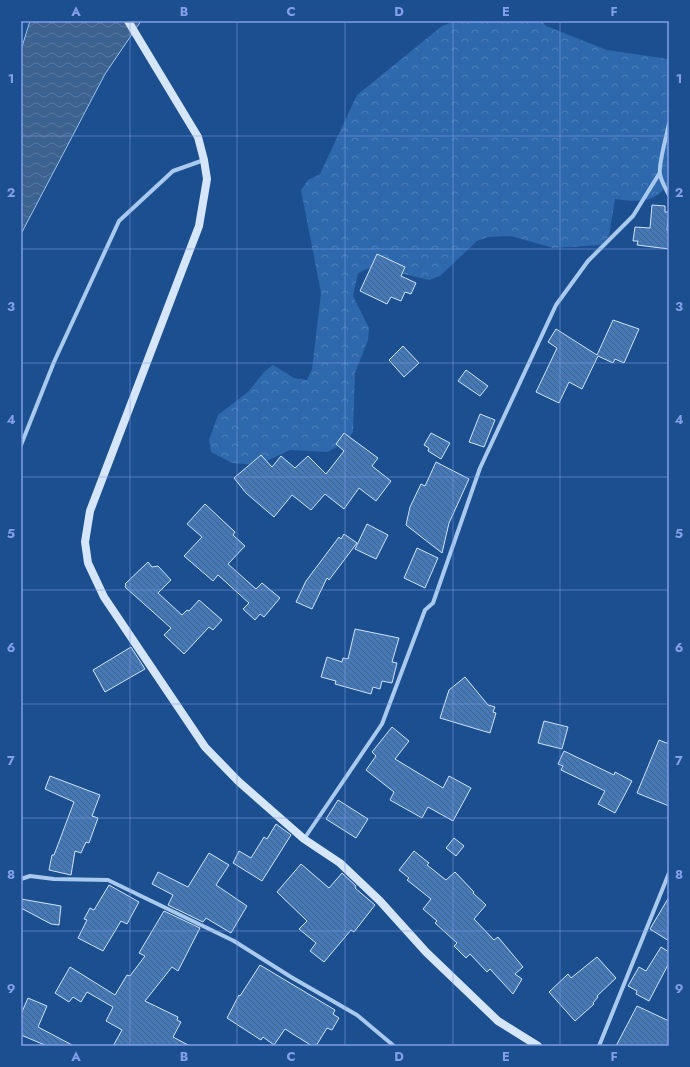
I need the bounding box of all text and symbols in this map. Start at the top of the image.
text: A [70,2,81,21]
text: B [180,2,189,21]
text: C [286,2,296,21]
text: D [394,2,404,21]
text: E [502,2,510,21]
text: F [610,2,618,21]
text: 1 [8,69,14,88]
text: 1 [676,69,682,88]
text: 2 [7,183,15,202]
text: 2 [675,183,683,202]
text: 3 [7,297,15,316]
text: 3 [675,297,683,316]
text: 4 [6,410,16,429]
text: 4 [674,410,684,429]
text: 5 [7,524,15,543]
text: 5 [675,524,683,543]
text: 6 [7,638,16,657]
text: 6 [675,638,684,657]
text: 7 [7,751,15,770]
text: 7 [675,751,683,770]
text: 8 [7,865,15,884]
text: 8 [675,865,683,884]
text: 9 [7,979,16,998]
text: 9 [675,979,684,998]
text: A [70,1047,81,1066]
text: B [180,1047,189,1066]
text: C [286,1047,296,1066]
text: D [394,1047,404,1066]
text: E [502,1047,510,1066]
text: F [610,1047,618,1066]

